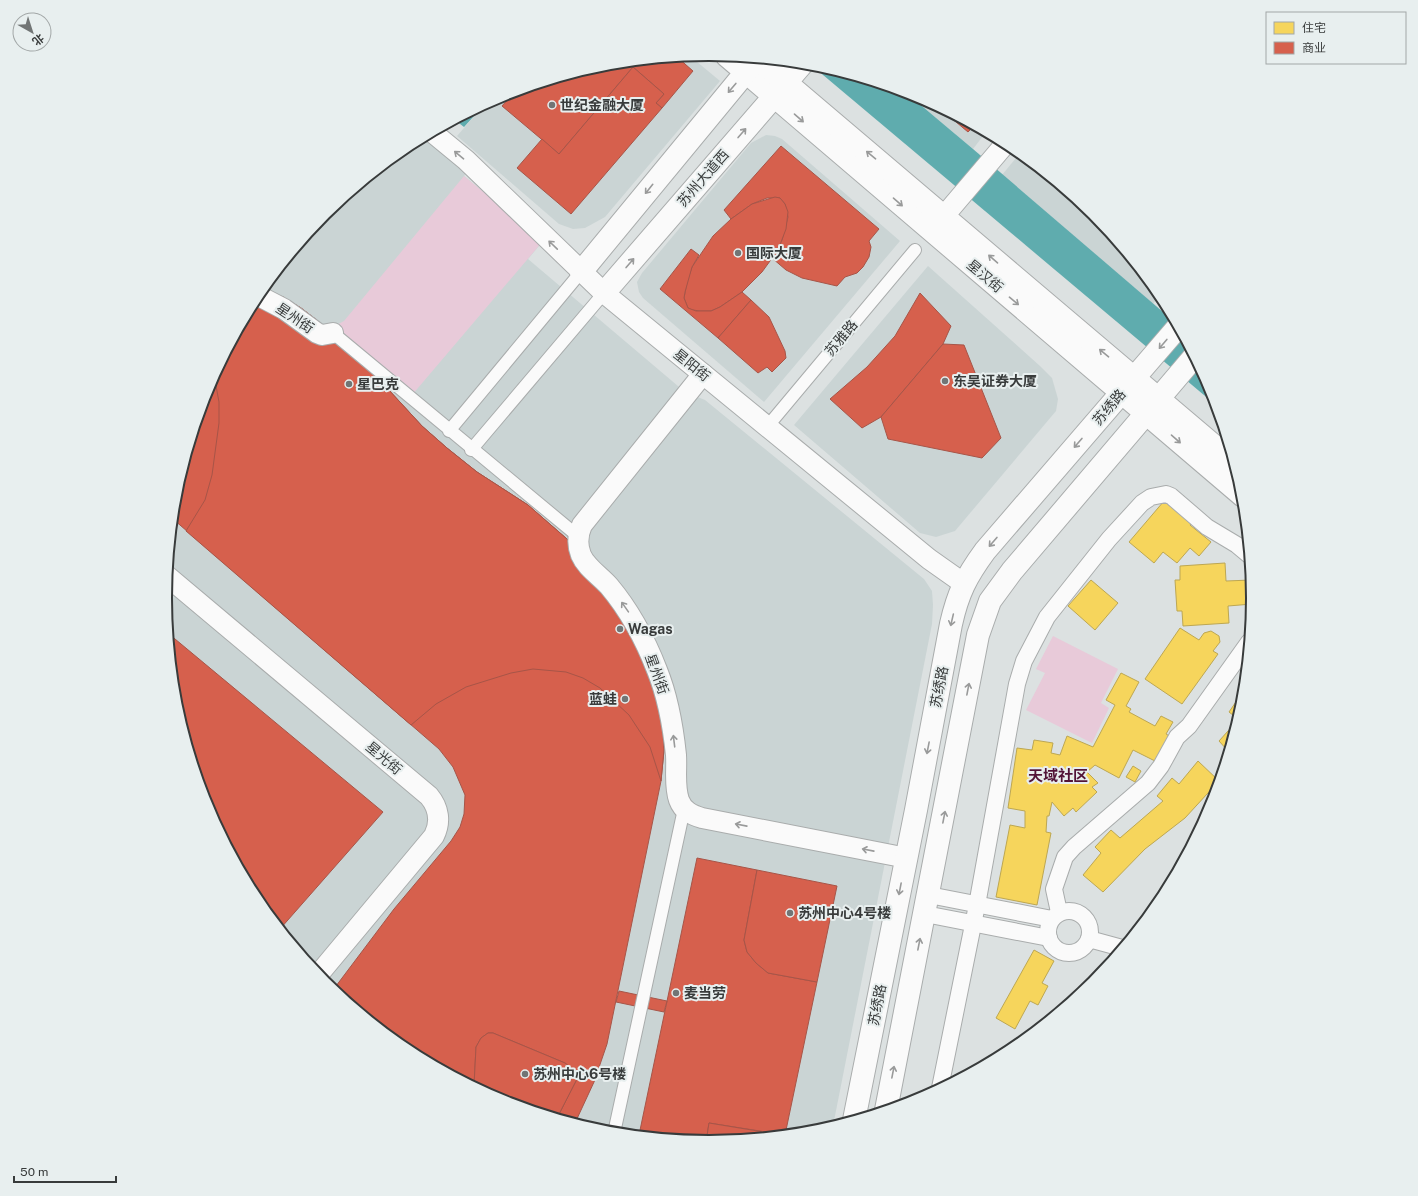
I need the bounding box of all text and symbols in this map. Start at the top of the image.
north arrow [12,12,52,52]
legend [1266,12,1406,64]
text: 住宅 [1302,21,1326,35]
text: 北 [30,32,46,48]
text: 商业 [1302,41,1326,55]
one-way arrow [727,83,736,94]
place label: 世纪金融大厦 [560,97,644,113]
marker: 世纪金融大厦 [547,100,557,110]
one-way arrow [794,113,804,122]
one-way arrow [737,128,746,138]
street label: 苏州大道西 [674,146,732,210]
one-way arrow [454,150,464,159]
one-way arrow [866,151,876,160]
one-way arrow [644,183,653,194]
one-way arrow [892,198,903,207]
one-way arrow [548,240,558,250]
place label: 国际大厦 [746,245,802,261]
marker: 国际大厦 [733,248,743,258]
one-way arrow [988,254,999,263]
street label: 星汉街 [964,256,1006,296]
one-way arrow [625,258,634,269]
one-way arrow [1009,297,1019,306]
street label: 星州街 [273,300,317,336]
street label: 苏雅路 [821,317,861,359]
one-way arrow [1159,339,1168,350]
street label: 星阳街 [671,346,713,384]
one-way arrow [1099,349,1109,358]
place label: 东吴证券大厦 [953,373,1037,389]
place label: 星巴克 [357,376,399,392]
marker: 东吴证券大厦 [940,376,950,386]
marker: 星巴克 [344,379,354,389]
street label: 苏绣路 [1089,386,1129,428]
one-way arrow [1170,434,1181,443]
one-way arrow [1073,438,1082,449]
one-way arrow [989,536,998,546]
one-way arrow [621,602,629,613]
one-way arrow [947,613,955,626]
place label: Wagas [628,621,673,637]
marker: Wagas [615,624,625,634]
street label: 星州街 [642,652,672,696]
street label: 苏绣路 [927,665,951,709]
one-way arrow [964,683,972,696]
place label: 蓝蛙 [589,691,617,707]
marker: 蓝蛙 [620,694,630,704]
one-way arrow [670,735,678,748]
street label: 星光街 [363,738,405,778]
one-way arrow [923,741,931,754]
district label: 天域社区 [1028,767,1088,784]
one-way arrow [940,811,948,824]
one-way arrow [735,821,748,829]
one-way arrow [862,846,875,854]
one-way arrow [896,882,904,895]
place label: 苏州中心4号楼 [798,905,891,921]
marker: 苏州中心4号楼 [785,908,795,918]
one-way arrow [915,938,923,951]
street label: 苏绣路 [865,983,889,1027]
place label: 麦当劳 [684,985,726,1001]
marker: 麦当劳 [671,988,681,998]
place label: 苏州中心6号楼 [533,1066,626,1082]
one-way arrow [890,1066,898,1079]
marker: 苏州中心6号楼 [520,1069,530,1079]
scale bar [14,1158,116,1184]
text: 50 m [20,1165,48,1179]

